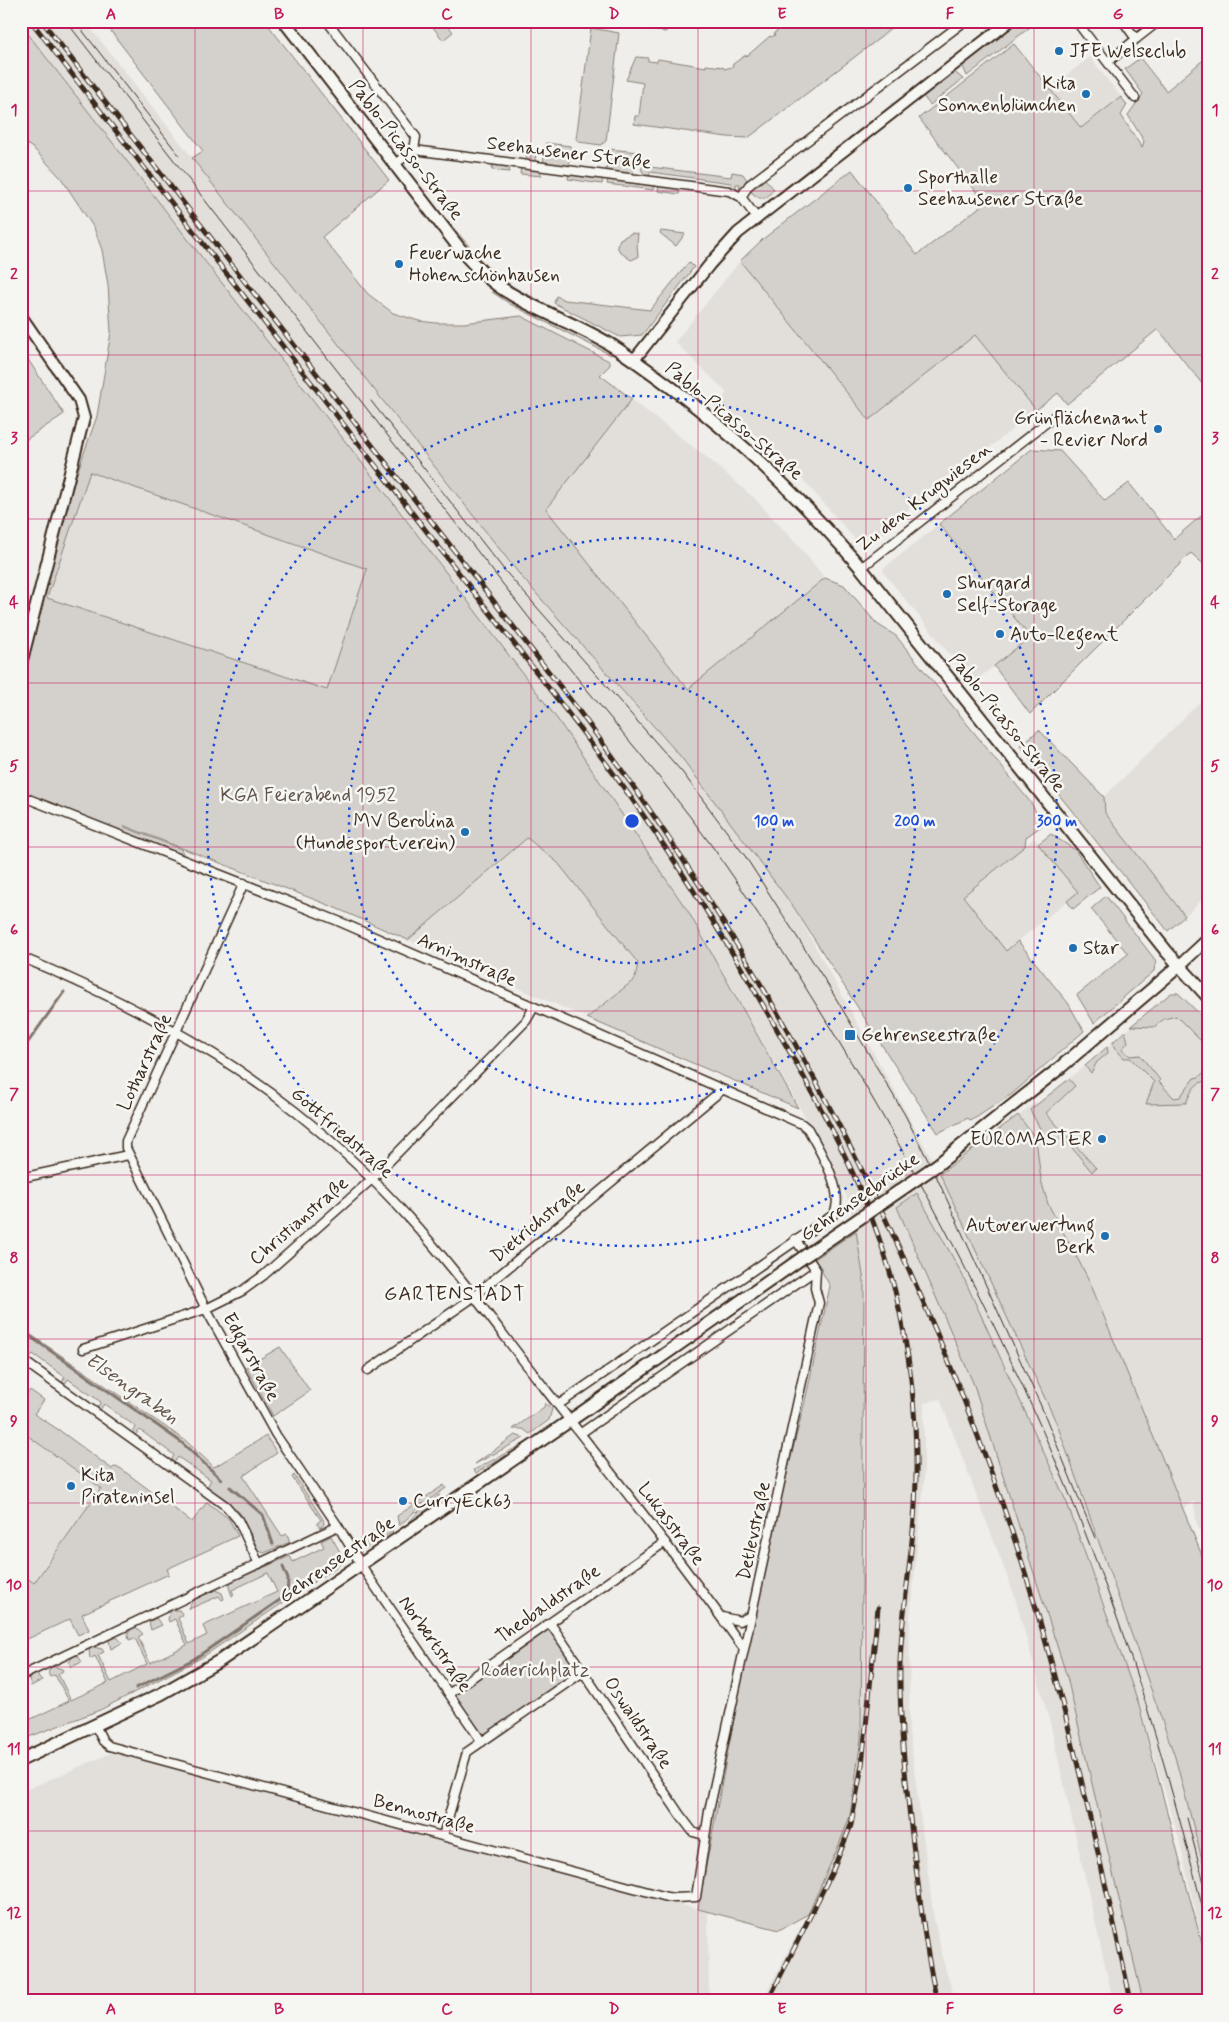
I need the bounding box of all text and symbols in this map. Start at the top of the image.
text: A [106,4,116,25]
text: B [274,4,284,25]
text: C [441,4,453,25]
text: D [608,4,620,25]
text: E [777,4,787,25]
text: F [946,4,955,25]
text: G [1113,4,1124,25]
place label: JFE Welseclub [1069,39,1186,64]
marker: JFE Welseclub [1053,45,1065,57]
place label: Kita Sonnenblümchen [938,71,1076,118]
street label: Pablo-Picasso-Straße [343,74,469,226]
marker: Kita Sonnenblümchen [1080,88,1092,100]
text: 1 [10,100,18,121]
text: 1 [1211,100,1219,121]
street label: Seehausener Straße [485,131,653,175]
place label: Sporthalle Seehausener Straße [918,165,1083,212]
marker: Sporthalle Seehausener Straße [902,182,914,194]
place label: Feuerwache Hohenschönhausen [409,241,560,288]
marker: Feuerwache Hohenschönhausen [393,258,405,270]
text: 2 [10,264,18,285]
text: 2 [1211,264,1219,285]
street label: Pablo-Picasso-Straße [660,356,808,486]
place label: Grünflächenamt - Revier Nord [1014,406,1148,453]
marker: Grünflächenamt - Revier Nord [1152,423,1164,435]
text: 3 [10,428,18,449]
text: 3 [1211,428,1219,449]
street label: Zu den Krugwiesen [851,436,998,559]
place label: Shurgard Self-Storage [957,571,1057,619]
marker: Shurgard Self-Storage [941,588,953,600]
text: 4 [9,592,19,613]
text: 4 [1210,592,1220,613]
place label: Auto-Regent [1010,622,1118,650]
marker: Auto-Regent [994,628,1006,640]
street label: Pablo-Picasso-Straße [943,648,1071,798]
text: 5 [9,756,19,777]
text: 5 [1210,756,1220,777]
park label: KGA Feierabend 1952 [220,783,396,808]
place label: MV Berolina (Hundesportverein) [296,809,455,856]
centre of rings [623,812,641,830]
text: 100 m [754,812,794,832]
text: 200 m [895,812,936,832]
text: 300 m [1037,812,1077,832]
marker: MV Berolina (Hundesportverein) [459,826,471,838]
text: 6 [10,920,18,941]
text: 6 [1211,920,1219,941]
street label: Arnimstraße [413,927,521,993]
place label: Star [1083,936,1119,961]
marker: Star [1067,942,1079,954]
street label: Lotharstraße [112,1009,178,1115]
place label: Gehrenseestraße [861,1023,997,1048]
marker: Gehrenseestraße [843,1028,857,1042]
street label: Gottfriedstraße [285,1081,399,1185]
text: 7 [9,1084,19,1105]
text: 7 [1210,1084,1220,1105]
place label: EUROMASTER [970,1127,1092,1152]
marker: EUROMASTER [1096,1133,1108,1145]
street label: Gehrenseebrücke [795,1147,925,1247]
street label: Christianstraße [244,1171,354,1271]
street label: Dietrichstraße [486,1175,590,1269]
place label: Autoverwertung Berk [966,1213,1095,1260]
marker: Autoverwertung Berk [1099,1230,1111,1242]
text: 8 [9,1248,19,1269]
text: 8 [1210,1248,1220,1269]
district label: GARTENSTADT [384,1281,526,1308]
street label: Edgarstraße [214,1308,286,1407]
water label: Elsengraben [80,1347,184,1431]
text: 9 [10,1411,18,1432]
text: 9 [1211,1411,1219,1432]
place label: Kita Pirateninsel [81,1463,175,1510]
street label: Lukasstraße [632,1477,710,1571]
street label: Detlevstraße [731,1479,777,1583]
marker: Kita Pirateninsel [65,1480,77,1492]
place label: CurryEck63 [413,1489,511,1515]
marker: CurryEck63 [397,1495,409,1507]
street label: Gehrenseestraße [274,1511,400,1609]
street label: Theobaldstraße [491,1559,605,1649]
text: 10 [6,1575,22,1596]
text: 10 [1207,1575,1223,1596]
street label: Norbertstraße [393,1591,477,1697]
park label: Roderichplatz [481,1658,589,1683]
street label: Oswaldstraße [598,1672,678,1774]
text: 11 [7,1739,21,1760]
text: 11 [1208,1739,1222,1760]
street label: Bennostraße [370,1788,478,1840]
text: 12 [6,1903,22,1924]
text: 12 [1207,1903,1223,1924]
text: A [106,1999,116,2020]
text: B [274,1999,284,2020]
text: C [441,1999,453,2020]
text: D [608,1999,620,2020]
text: E [777,1999,787,2020]
text: F [946,1999,955,2020]
text: G [1113,1999,1124,2020]

